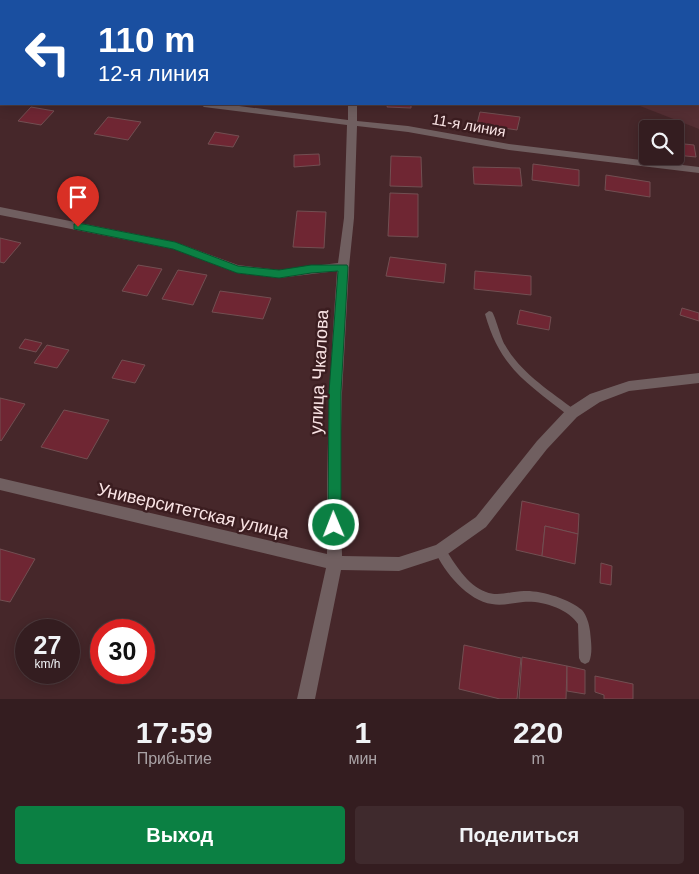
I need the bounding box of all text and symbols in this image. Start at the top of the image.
icon: left [15,20,80,85]
text: 110 m [98,20,195,59]
text: 12-я линия [98,61,209,86]
street label: 11-я линия [431,110,507,140]
map controls [639,120,684,165]
button: search [639,120,684,165]
pin [57,176,99,227]
icon: arrive [64,183,92,211]
street label: улица Чкалова [306,308,332,435]
street label: Университетская улица [95,479,292,543]
position arrow [307,498,359,550]
speed limit sign: 30 [90,619,155,684]
text: 27 [34,631,61,659]
text: km/h [34,657,61,671]
text: 17:59 [136,716,213,749]
text: 1 [354,716,371,749]
text: 220 [513,716,563,749]
text: Прибытие [137,750,212,767]
text: мин [348,750,377,767]
text: m [531,750,545,767]
button: Выход [15,806,345,864]
button: Поделиться [355,806,684,864]

